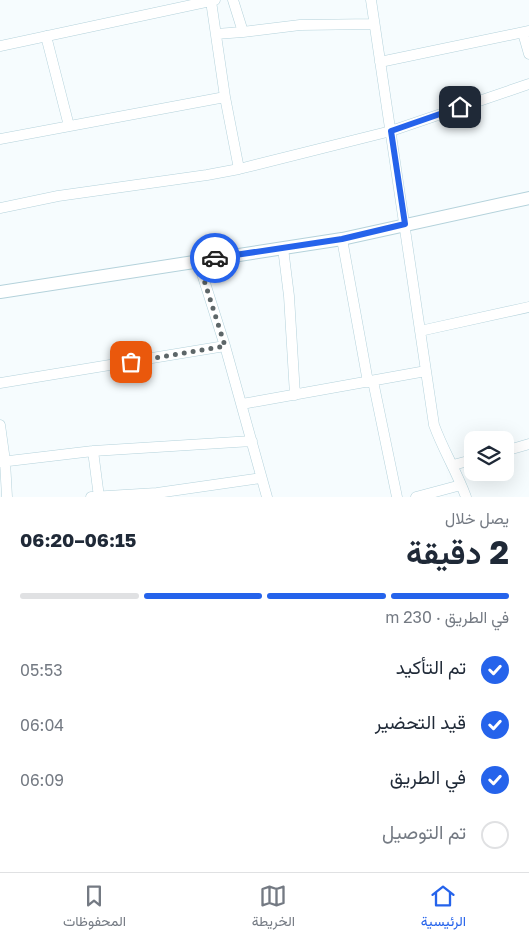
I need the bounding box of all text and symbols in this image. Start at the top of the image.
pin [439,86,481,128]
icon: home [446,93,474,121]
courier [190,233,240,283]
icon: car [201,244,229,272]
pin [110,341,152,383]
icon: bag [117,348,145,376]
map controls [464,431,514,481]
button: layers [464,431,514,481]
text: يصل خلال [445,508,509,528]
text: 06:15–06:20 [20,528,136,551]
text: 2 دقيقة [406,533,509,571]
text: في الطريق · 230 m [385,607,509,627]
text: تم التأكيد [396,655,466,678]
icon: check [481,656,509,684]
text: 05:53 [20,660,63,680]
text: قيد التحضير [375,710,466,733]
icon: check [481,711,509,739]
text: 06:04 [20,715,64,735]
text: في الطريق [390,765,466,788]
icon: check [481,766,509,794]
text: 06:09 [20,770,64,790]
text: تم التوصيل [382,820,466,843]
tab: المحفوظات [63,882,126,934]
tab: الخريطة [252,882,295,934]
tab: الرئيسية [421,882,466,934]

